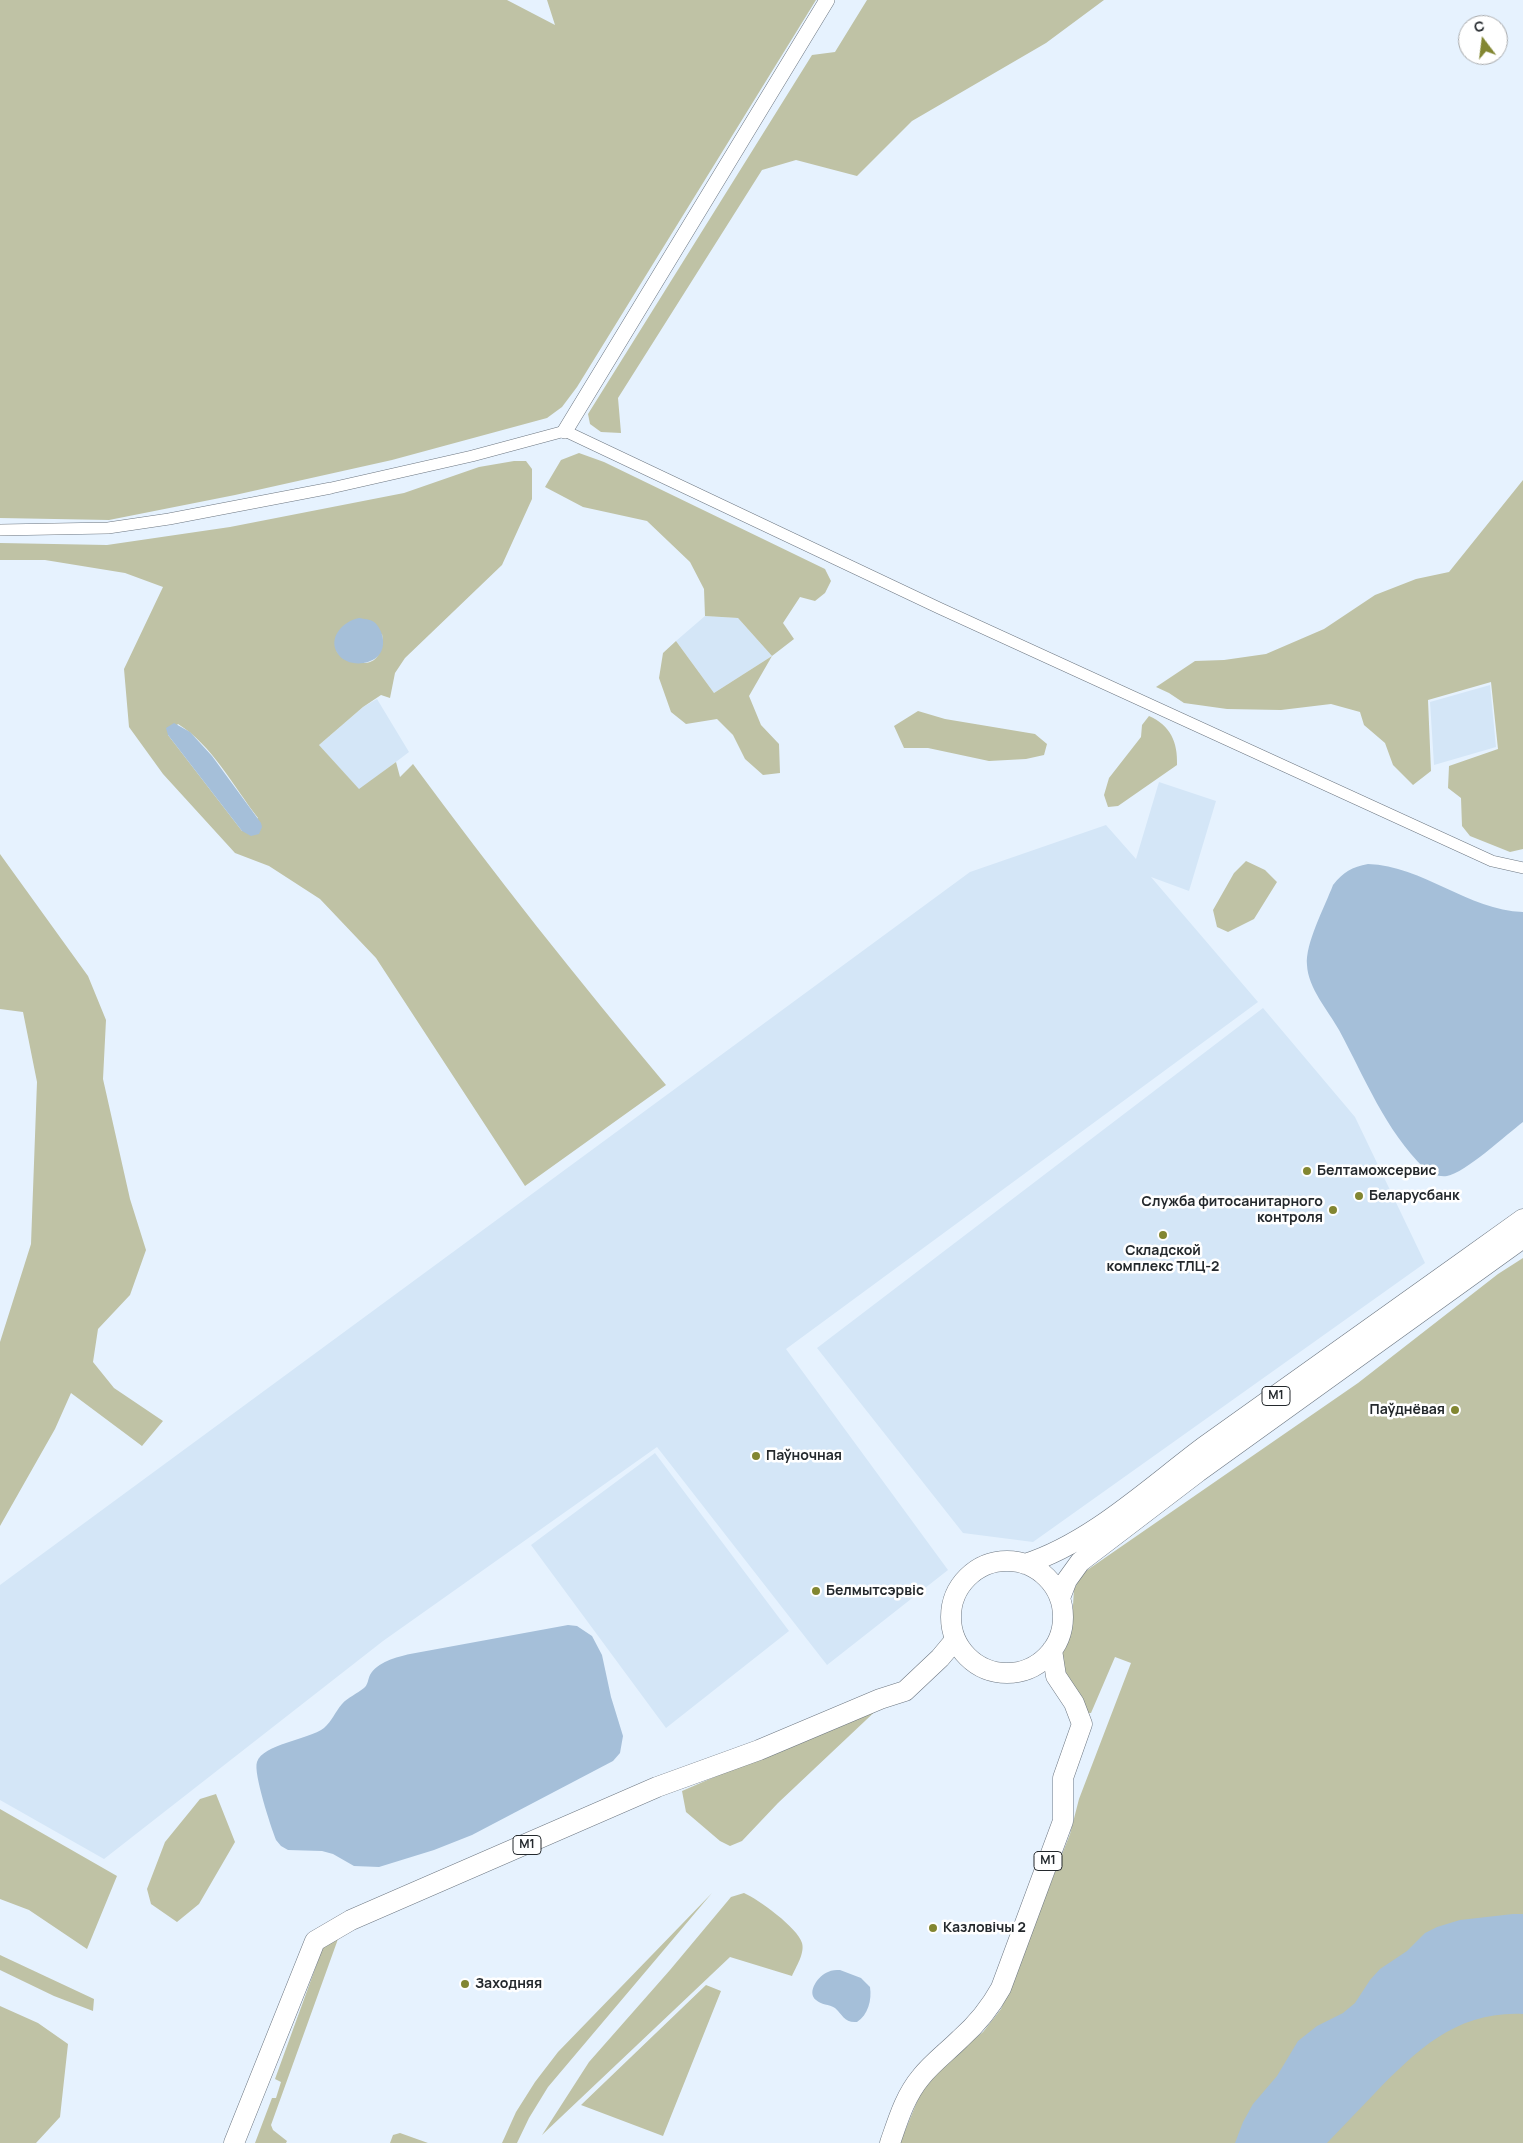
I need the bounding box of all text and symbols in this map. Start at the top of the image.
north arrow [1458,15,1508,65]
text: С [1472,15,1487,37]
place label: Белтаможсервис [1317,1163,1437,1179]
marker: Белтаможсервис [1301,1165,1313,1177]
place label: Беларусбанк [1369,1188,1460,1204]
marker: Беларусбанк [1353,1190,1365,1202]
place label: Служба фитосанитарного контроля [1142,1194,1323,1226]
marker: Служба фитосанитарного контроля [1327,1204,1339,1216]
marker: Складской комплекс ТЛЦ-2 [1157,1229,1169,1241]
place label: Складской комплекс ТЛЦ-2 [1107,1243,1219,1276]
road number: М1 [1262,1386,1290,1405]
place label: Паўднёвая [1370,1402,1445,1418]
marker: Паўднёвая [1449,1404,1461,1416]
place label: Паўночная [766,1448,842,1464]
marker: Паўночная [750,1450,762,1462]
place label: Белмытсэрвіс [826,1583,924,1599]
marker: Белмытсэрвіс [810,1585,822,1597]
road number: М1 [513,1836,541,1854]
road number: М1 [1034,1852,1062,1870]
place label: Казловічы 2 [943,1920,1026,1936]
marker: Казловічы 2 [927,1922,939,1934]
place label: Заходняя [475,1976,542,1992]
marker: Заходняя [459,1978,471,1990]

